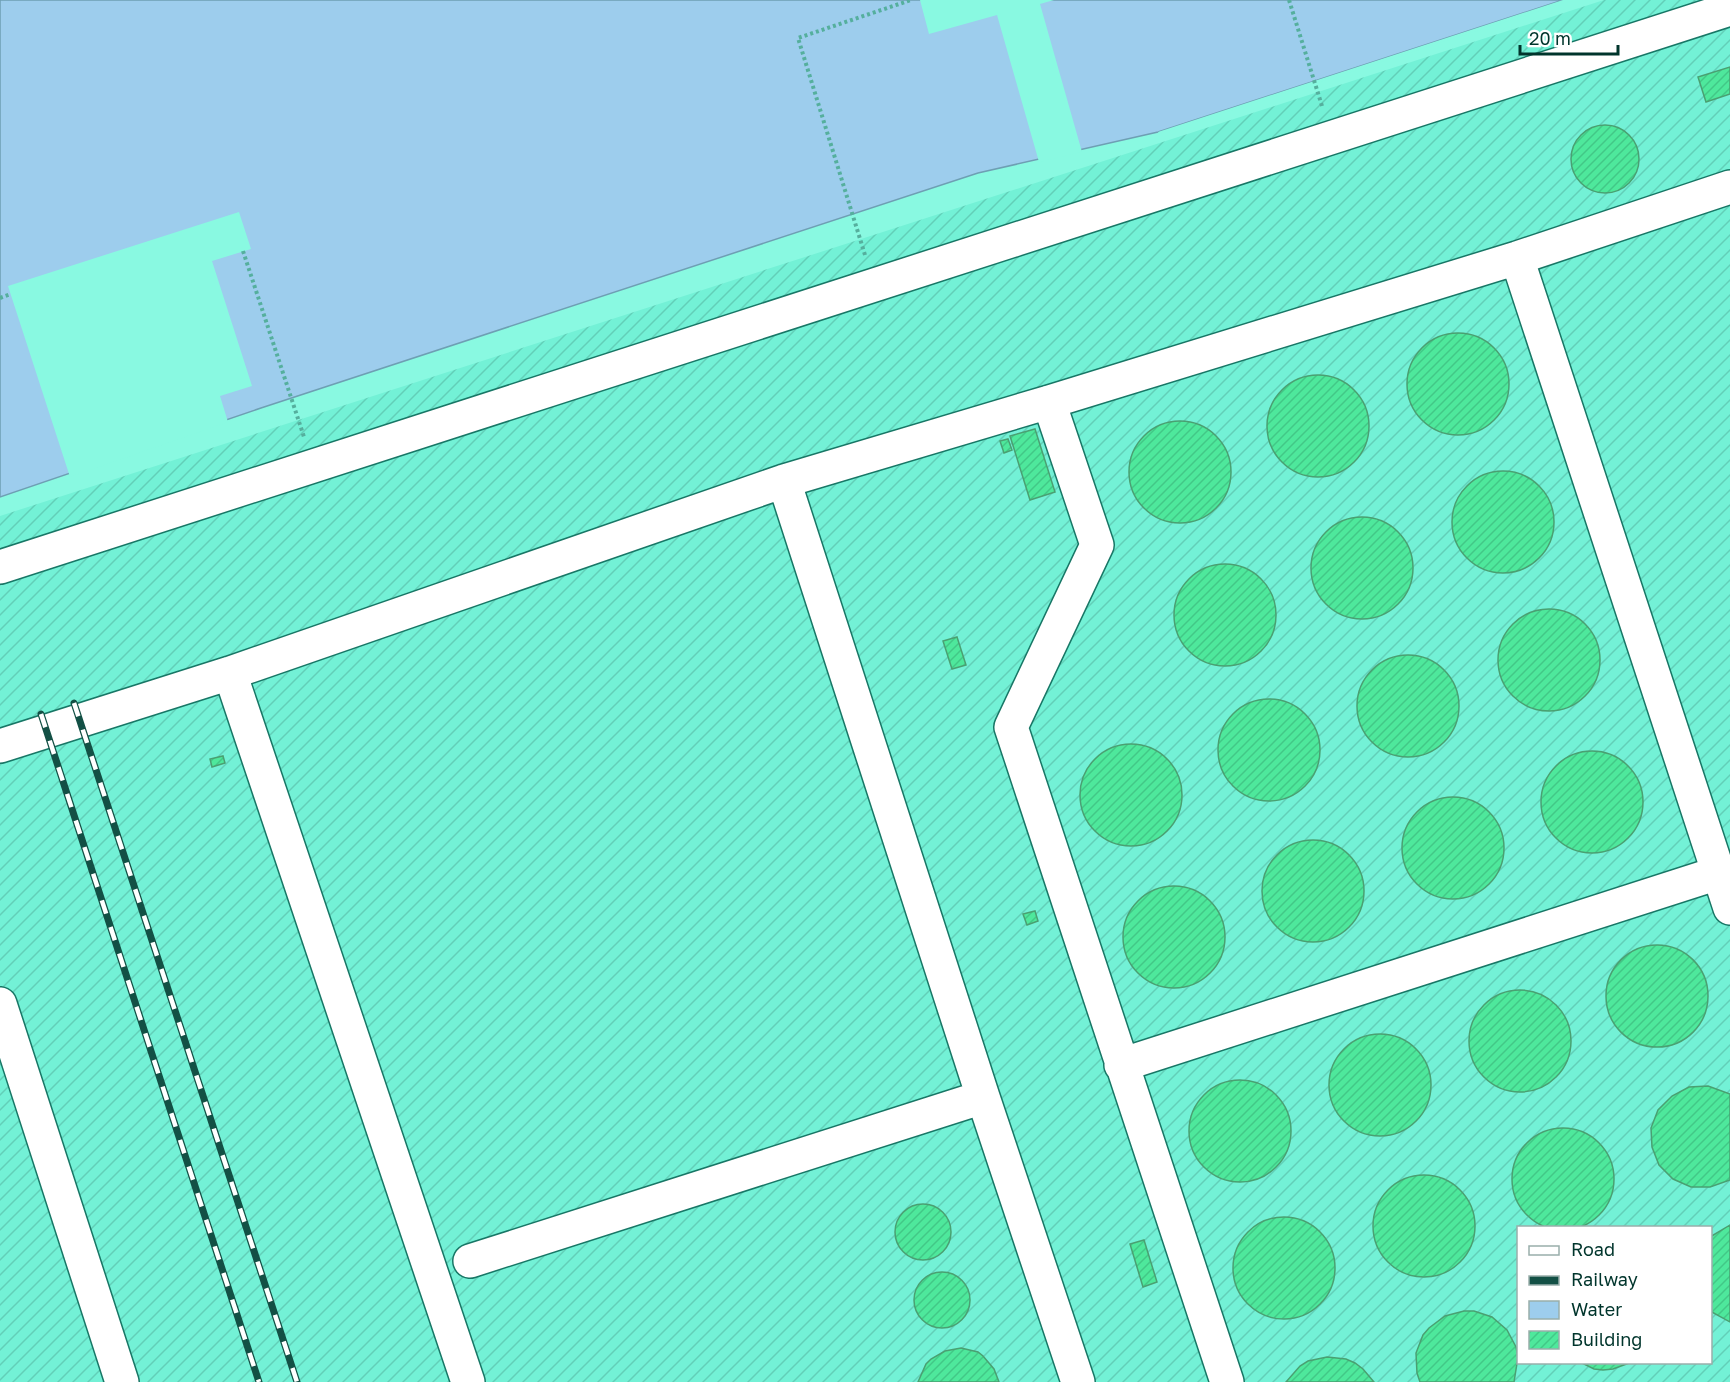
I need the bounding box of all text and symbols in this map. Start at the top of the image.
scale bar [1520,18,1618,56]
text: 20 m [1529,27,1571,49]
legend [1517,1226,1712,1364]
text: Road [1571,1238,1615,1260]
text: Railway [1571,1268,1638,1290]
text: Water [1571,1298,1622,1320]
text: Building [1571,1328,1642,1350]

